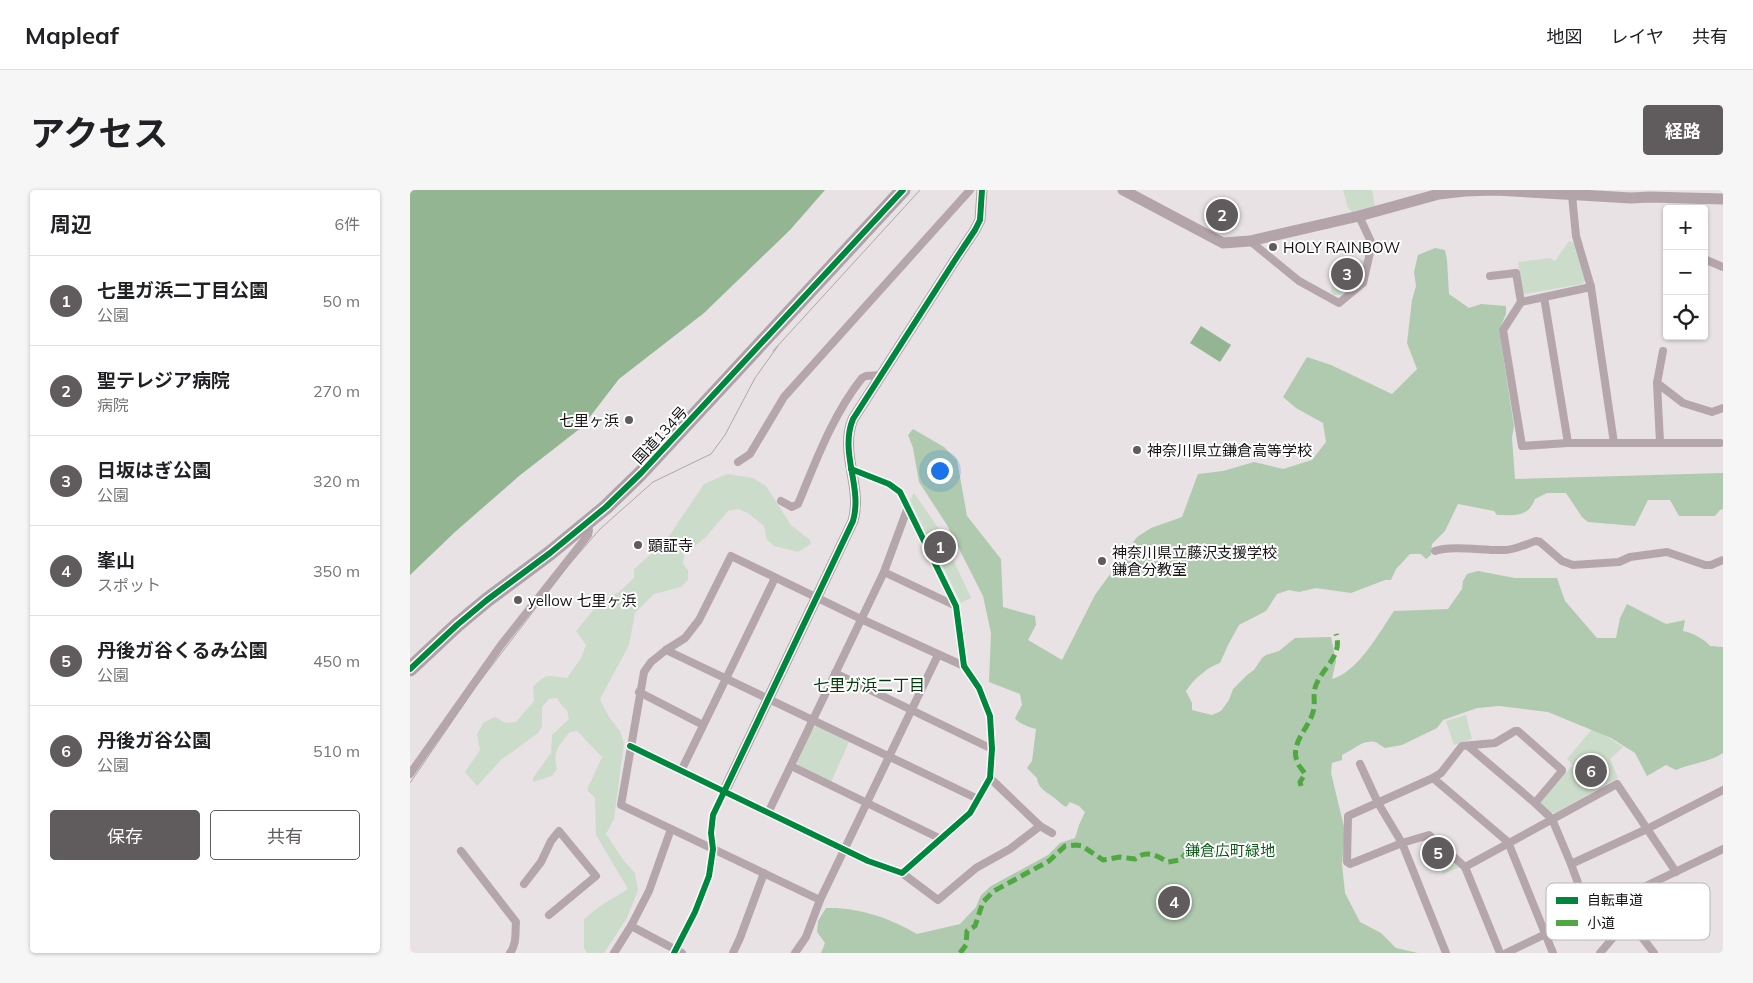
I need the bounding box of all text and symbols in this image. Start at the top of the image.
text: Mapleaf [25,20,119,50]
text: 地図 [1547,25,1583,48]
text: レイヤ [1611,25,1664,48]
text: 共有 [1692,25,1728,48]
button: 経路 [1643,105,1723,155]
text: アクセス [30,111,168,155]
pin: 2 [1206,196,1238,234]
map controls [1663,205,1708,340]
button: + [1663,205,1708,250]
text: 周辺 [50,211,92,237]
text: 6件 [334,214,360,234]
place label: HOLY RAINBOW [1283,238,1400,257]
marker: HOLY RAINBOW [1267,241,1279,253]
button: − [1663,250,1708,295]
pin: 3 [1331,255,1363,293]
text: 七里ガ浜二丁目公園 [97,278,268,302]
text: 1 [61,291,71,311]
text: 50 m [323,291,360,311]
button: locate [1663,295,1708,340]
text: 公園 [97,305,129,325]
text: 聖テレジア病院 [97,368,230,392]
text: 2 [61,381,71,401]
text: 270 m [313,381,360,401]
text: 病院 [97,395,129,415]
street label: 国道134号 [628,402,692,468]
place label: 七里ヶ浜 [559,411,619,430]
marker: 七里ヶ浜 [623,414,635,426]
place label: 神奈川県立鎌倉高等学校 [1147,441,1312,460]
marker: 神奈川県立鎌倉高等学校 [1131,444,1143,456]
text: 日坂はぎ公園 [97,458,211,482]
your location [927,458,953,484]
text: 3 [61,471,71,491]
text: 320 m [313,471,360,491]
text: 公園 [97,485,129,505]
pin: 1 [924,528,956,566]
place label: 顕証寺 [648,536,693,555]
marker: 顕証寺 [632,539,644,551]
place label: 神奈川県立藤沢支援学校 鎌倉分教室 [1112,543,1277,579]
text: 峯山 [97,548,135,572]
marker: 神奈川県立藤沢支援学校 鎌倉分教室 [1096,555,1108,567]
text: 4 [61,561,71,581]
text: 350 m [313,561,360,581]
text: スポット [97,575,161,595]
place label: yellow 七里ヶ浜 [528,591,637,610]
marker: yellow 七里ヶ浜 [512,594,524,606]
text: 丹後ガ谷くるみ公園 [97,638,268,662]
text: 5 [61,651,71,671]
text: 450 m [313,651,360,671]
text: 公園 [97,665,129,685]
district label: 七里ガ浜二丁目 [813,675,925,695]
text: 丹後ガ谷公園 [97,728,211,752]
text: 6 [61,741,71,761]
text: 510 m [313,741,360,761]
pin: 6 [1575,752,1607,790]
text: 公園 [97,755,129,775]
button: 保存 [50,810,200,860]
button: 共有 [210,810,360,860]
pin: 5 [1422,834,1454,872]
park label: 鎌倉広町緑地 [1185,841,1275,860]
pin: 4 [1158,883,1190,921]
legend [1546,883,1710,940]
text: 自転車道 [1587,891,1643,909]
text: 小道 [1587,914,1615,932]

